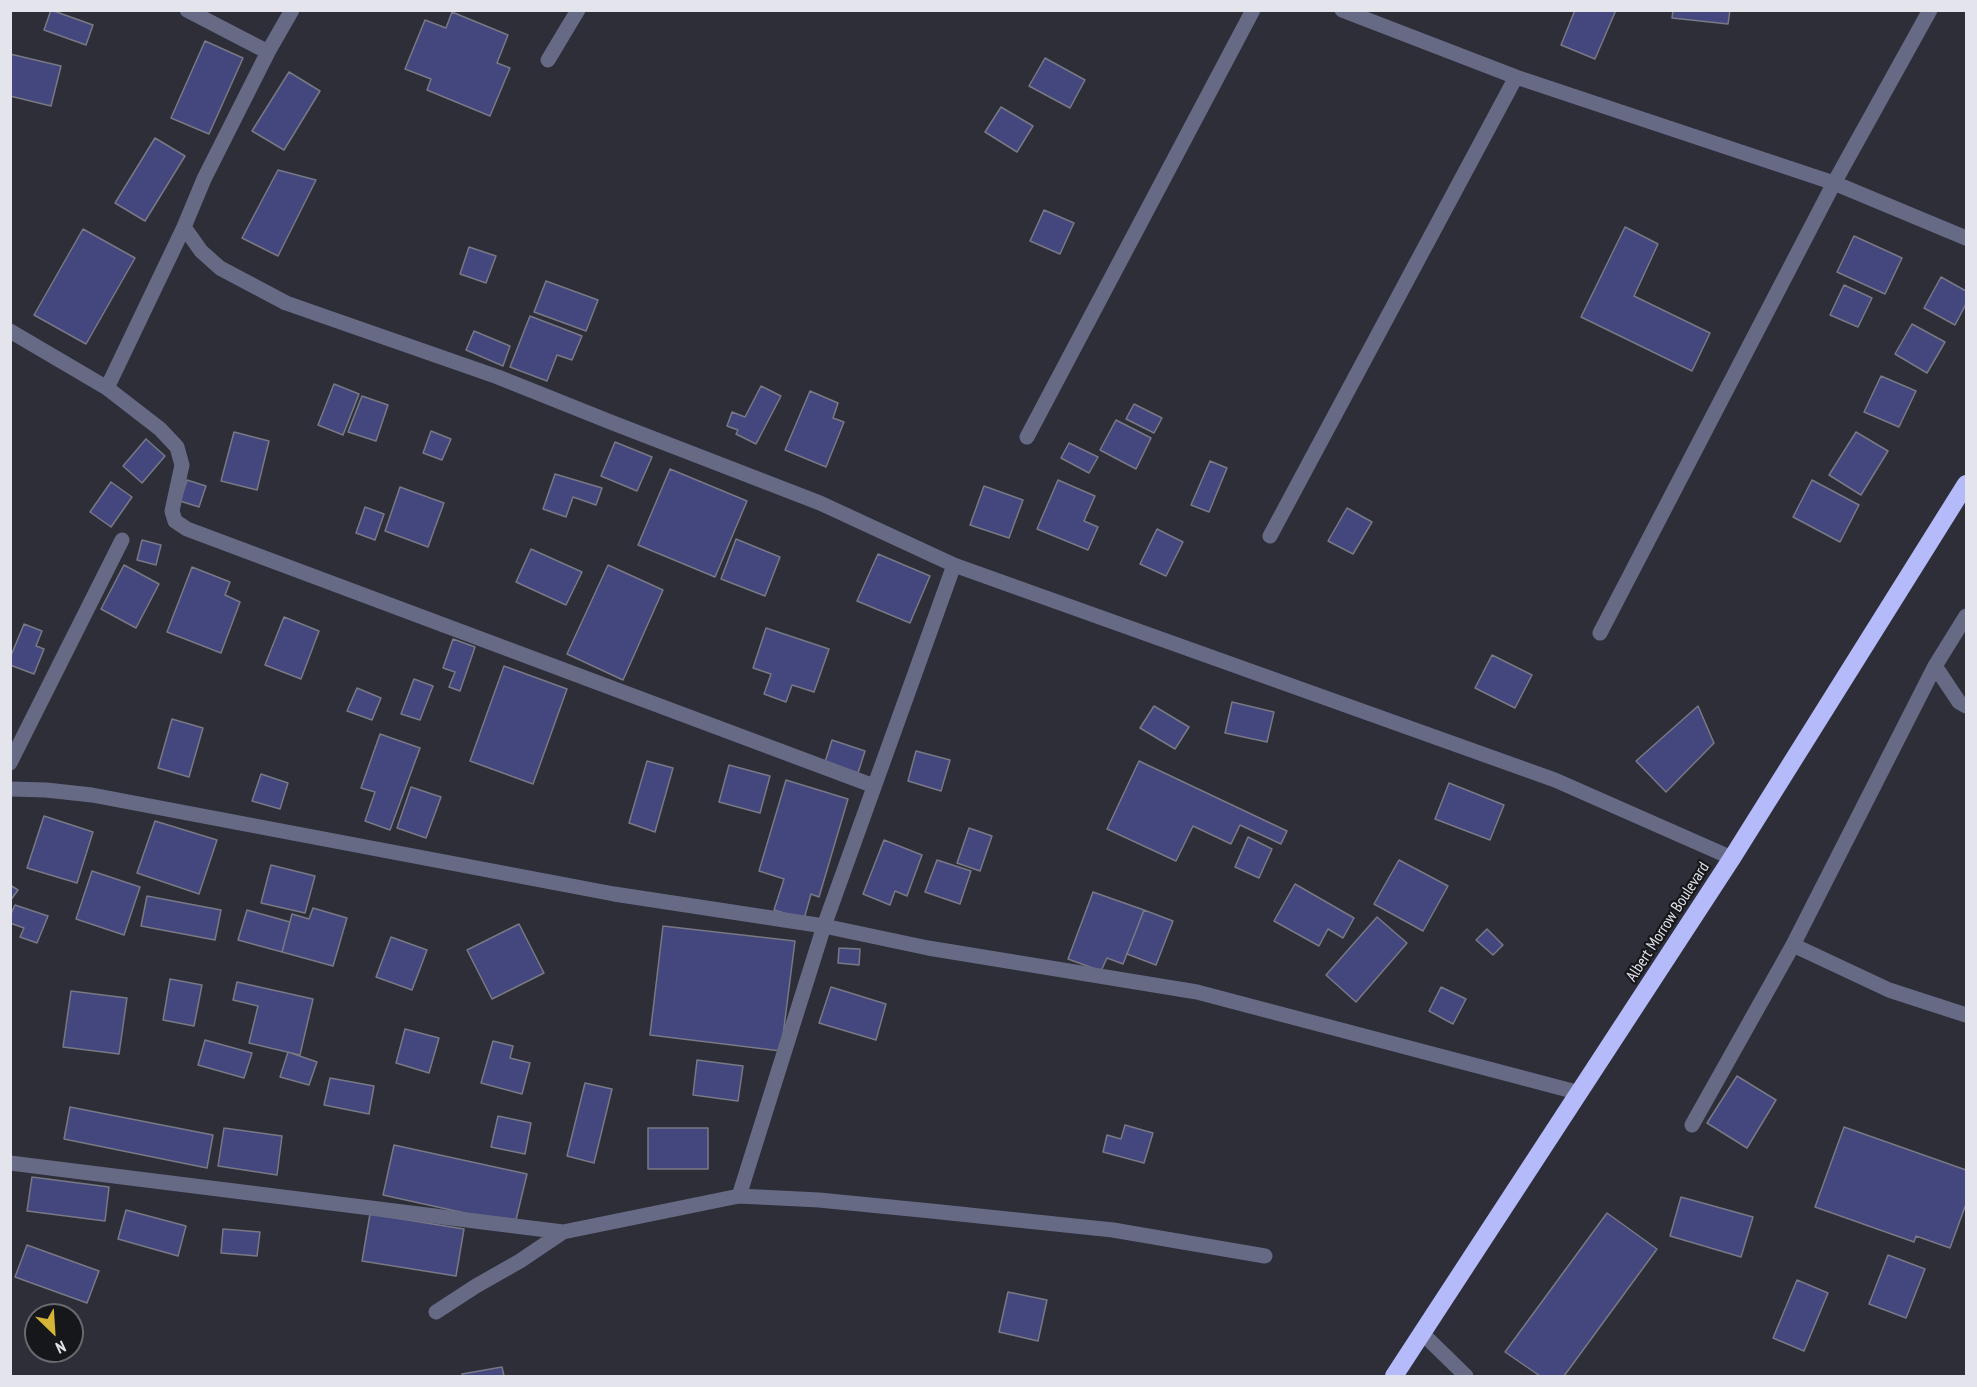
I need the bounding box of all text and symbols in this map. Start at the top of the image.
street label: Albert Morrow Boulevard [1622,859,1714,985]
north arrow [24,1303,84,1363]
text: N [53,1337,69,1358]

